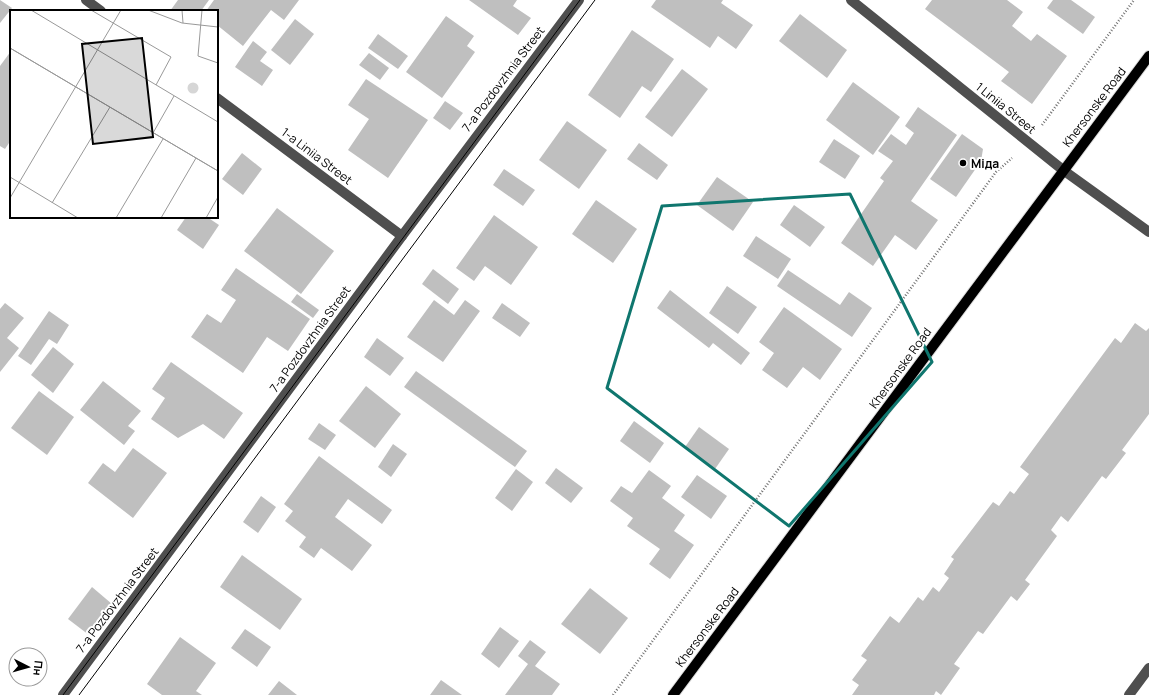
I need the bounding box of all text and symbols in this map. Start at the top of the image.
inset map [10,10,218,218]
street label: 7-a Pozdovzhnia Street [458,23,548,135]
street label: Khersonske Road [1058,64,1130,150]
street label: 1 Liniia Street [972,78,1040,138]
street label: 1-a Liniia Street [278,124,356,188]
place label: Міда [971,155,999,172]
marker: Міда [958,158,968,168]
street label: 7-a Pozdovzhnia Street [266,282,355,396]
street label: Khersonske Road [865,324,935,412]
street label: 7-a Pozdovzhnia Street [72,544,162,656]
street label: Khersonske Road [671,584,743,670]
north arrow [8,647,48,687]
text: Пн [30,660,47,676]

